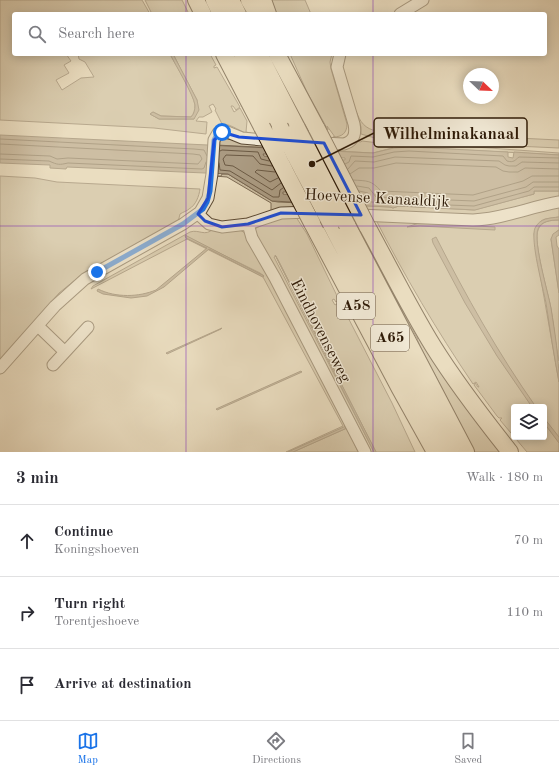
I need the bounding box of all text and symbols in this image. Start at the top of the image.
search box [12,12,547,56]
icon: search [26,23,48,45]
text: Search here [58,27,135,42]
north arrow [463,68,499,104]
callout: Wilhelminakanaal [374,118,527,147]
route start [213,123,231,141]
text: Wilhelminakanaal [382,126,520,143]
street label: Hoevense Kanaaldijk [304,187,450,211]
route end [88,263,106,281]
street label: Eindhovenseweg [287,277,353,386]
road number: A58 [337,293,375,319]
road number: A65 [371,325,409,351]
map controls [511,404,547,440]
button: layers [511,404,547,440]
text: 3 min [16,470,59,487]
text: Walk · 180 m [466,471,543,484]
text: Continue [54,525,113,540]
icon: ahead [16,530,38,552]
text: 70 m [514,534,543,547]
text: Koningshoeven [54,543,139,556]
text: Turn right [54,597,125,612]
icon: right [16,602,38,624]
text: 110 m [506,606,543,619]
text: Torentjeshoeve [54,615,139,628]
icon: arrive [16,674,38,696]
text: Arrive at destination [54,677,192,692]
tab: Map [77,730,99,768]
tab: Directions [252,730,301,768]
tab: Saved [454,730,482,768]

